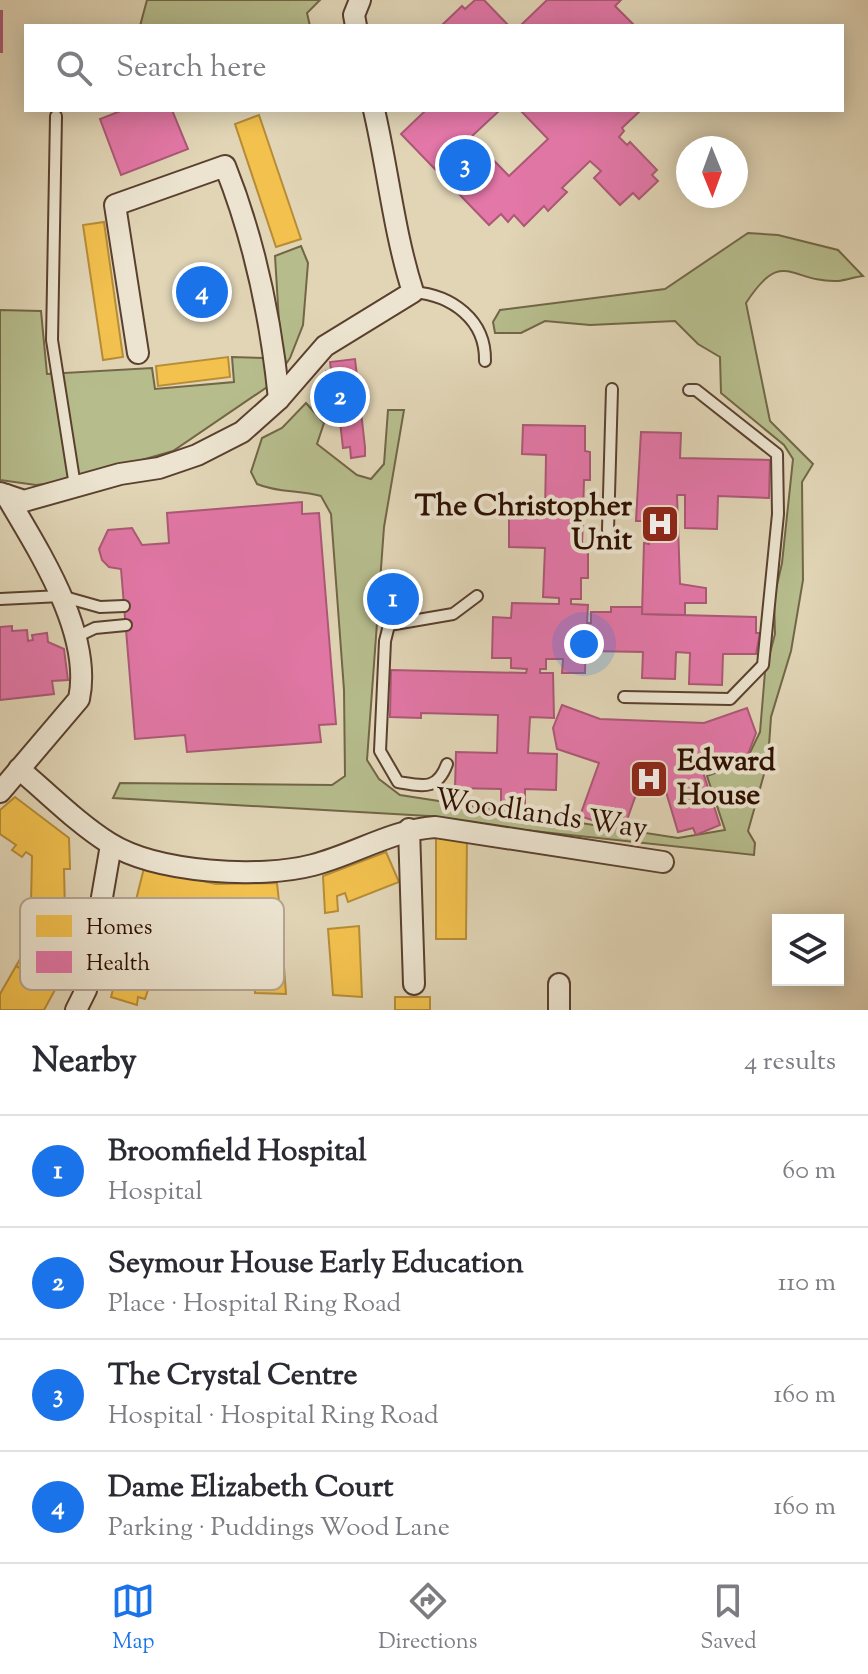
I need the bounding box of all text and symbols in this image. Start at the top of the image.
search box [24,24,844,112]
icon: search [52,46,96,90]
text: Search here [116,47,266,90]
pin: 3 [439,135,491,195]
north arrow [676,136,748,208]
pin: 4 [176,262,228,322]
pin: 2 [314,367,366,427]
place label: The Christopher Unit [415,486,633,563]
hospital icon: The Christopher Unit [639,503,681,545]
pin: 1 [367,569,419,629]
your location [564,624,604,664]
place label: Edward House [677,741,776,818]
hospital icon: Edward House [628,758,670,800]
street label: Woodlands Way [432,779,650,851]
legend [20,898,284,990]
text: Homes [86,913,152,945]
map controls [772,914,844,986]
button: layers [772,914,844,986]
text: Health [86,949,150,981]
text: Nearby [32,1038,137,1087]
text: 4 results [744,1044,836,1081]
text: Broomfield Hospital [108,1131,367,1174]
text: 1 [54,1153,62,1190]
text: 60 m [782,1153,836,1190]
text: Hospital [108,1174,203,1211]
text: Seymour House Early Education [108,1243,524,1286]
text: 2 [52,1265,64,1302]
text: 110 m [778,1265,836,1302]
text: Place · Hospital Ring Road [108,1286,401,1323]
text: The Crystal Centre [108,1355,358,1398]
text: 3 [53,1377,63,1414]
text: 160 m [773,1377,836,1414]
text: Hospital · Hospital Ring Road [108,1398,439,1435]
text: Dame Elizabeth Court [108,1467,393,1510]
text: 4 [51,1489,65,1526]
text: 160 m [773,1489,836,1526]
text: Parking · Puddings Wood Lane [108,1510,450,1547]
tab: Map [111,1579,155,1659]
tab: Directions [378,1579,477,1659]
tab: Saved [700,1579,757,1659]

